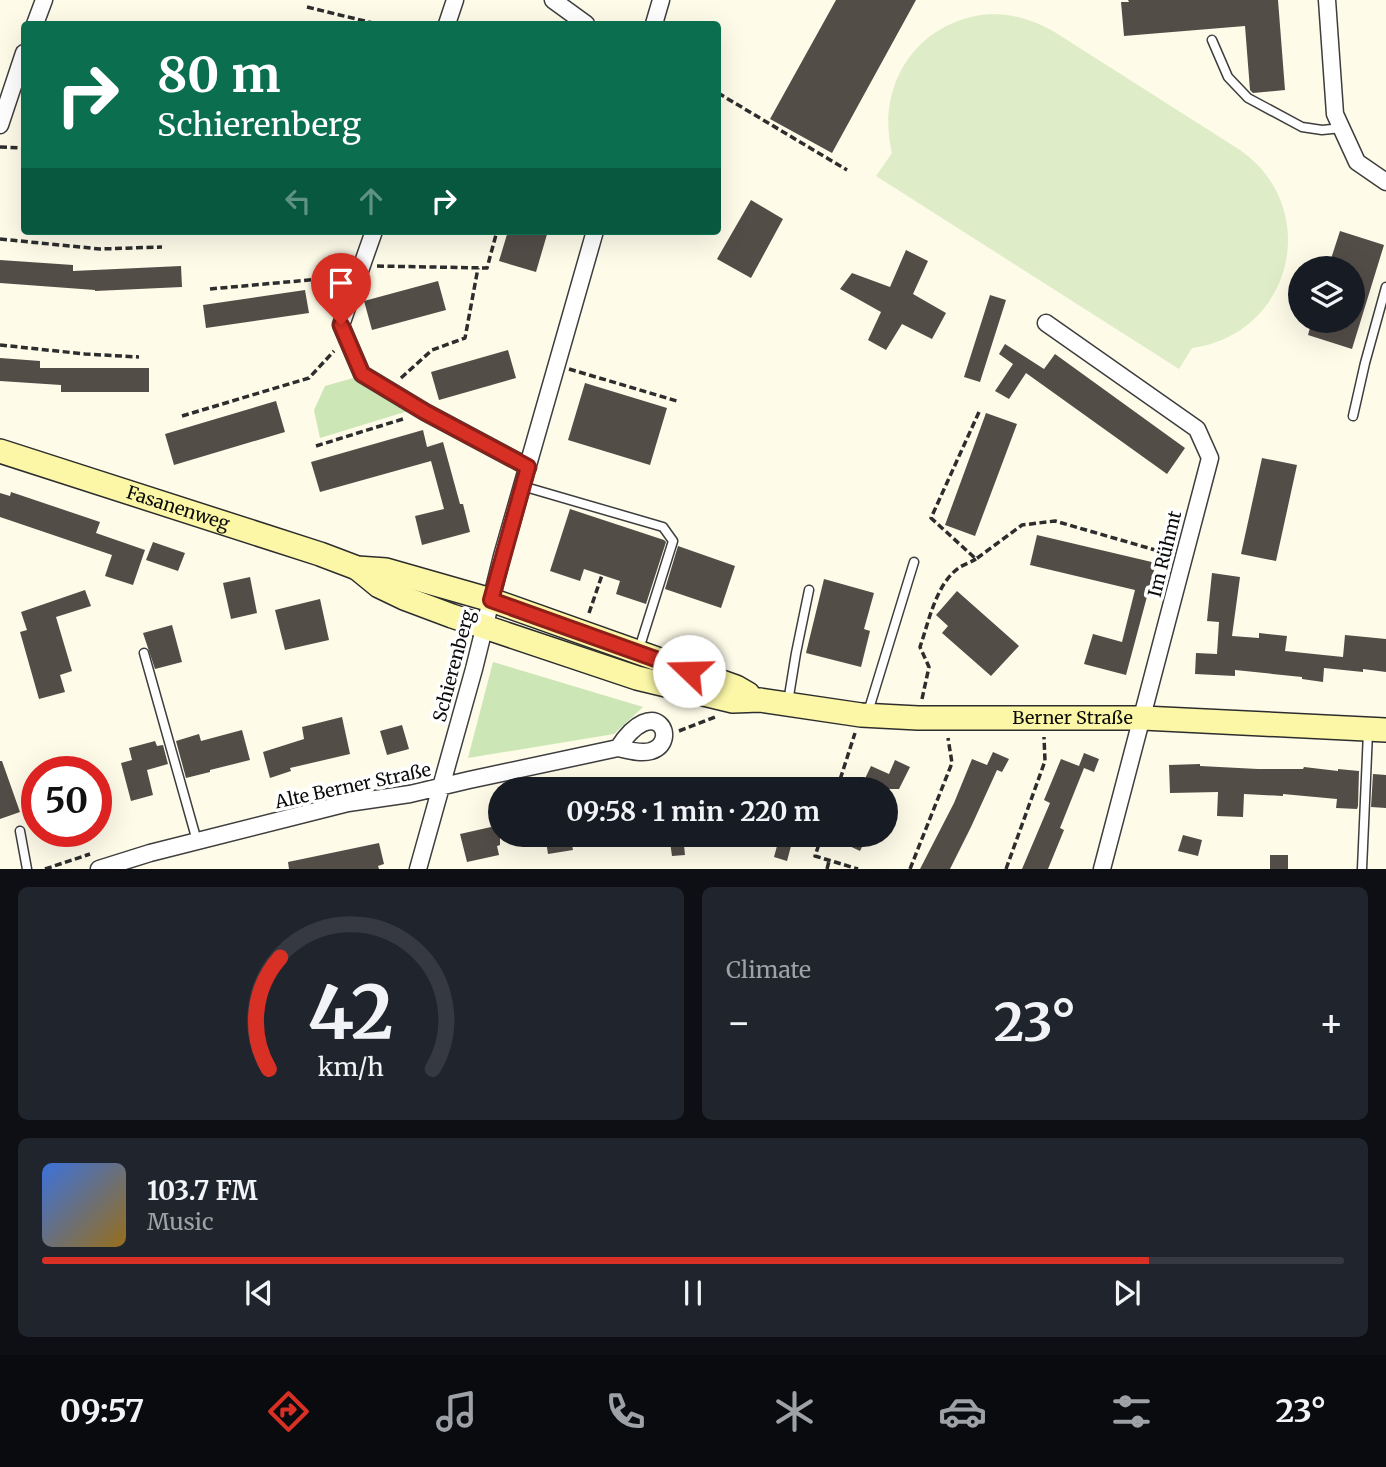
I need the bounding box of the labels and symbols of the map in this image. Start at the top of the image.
pin [311,253,371,325]
street label: Fasanenweg [124,480,233,535]
street label: Im Rühmt [1143,508,1186,600]
street label: Schierenberg [428,607,480,724]
position arrow [652,634,726,708]
street label: Berner Straße [1012,706,1133,729]
speed limit sign: 50 [21,756,112,847]
street label: Alte Berner Straße [272,758,433,813]

